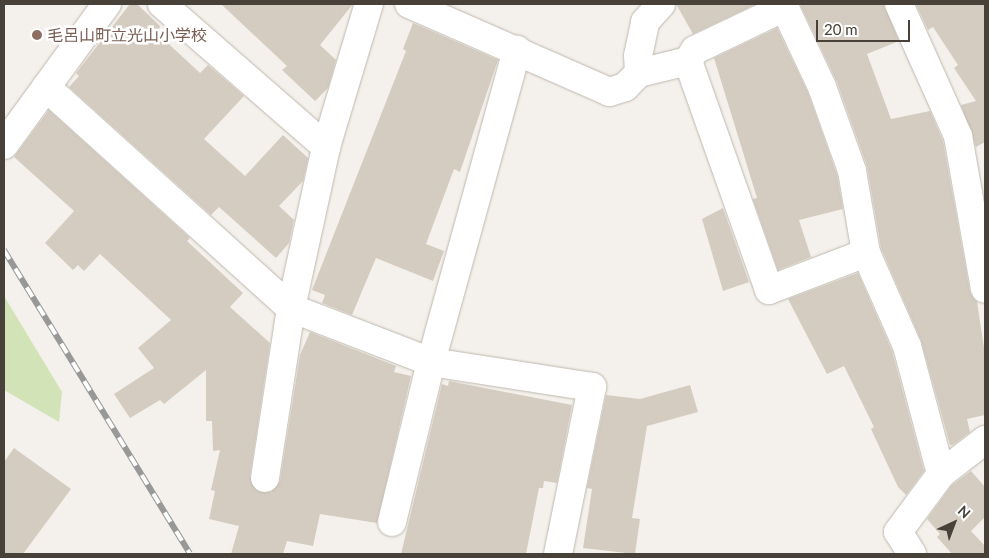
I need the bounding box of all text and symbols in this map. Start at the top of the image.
scale bar [819,10,913,42]
text: 20 m [824,20,858,38]
place label: 毛呂山町立光山小学校 [47,25,207,45]
marker: 毛呂山町立光山小学校 [31,29,43,41]
north arrow [929,498,979,548]
text: N [955,502,974,522]

